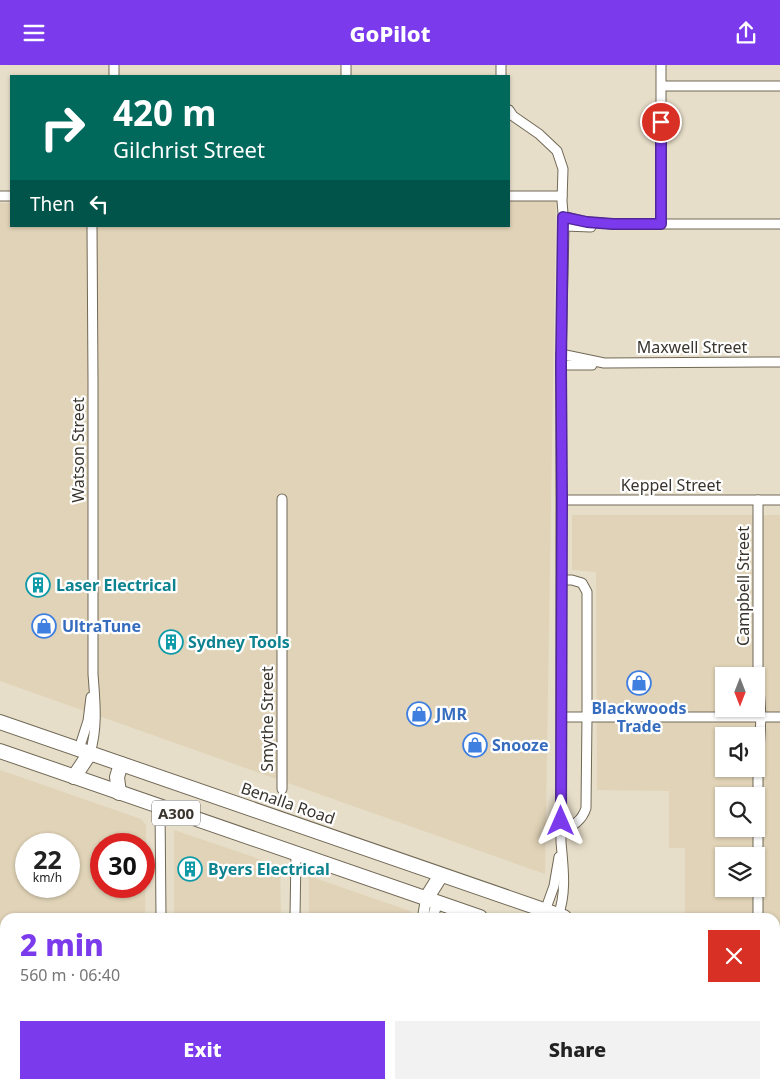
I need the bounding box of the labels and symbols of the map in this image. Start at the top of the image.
pin [640,101,682,143]
street label: Maxwell Street [637,336,748,358]
street label: Watson Street [67,397,89,503]
street label: Keppel Street [621,474,722,496]
street label: Campbell Street [732,526,754,646]
building icon: Laser Electrical [25,572,51,598]
place label: Laser Electrical [56,574,176,596]
shop icon: UltraTune [31,613,57,639]
place label: UltraTune [62,615,141,637]
building icon: Sydney Tools [158,629,184,655]
place label: Sydney Tools [188,631,290,653]
street label: Smythe Street [256,666,278,772]
north arrow [715,667,765,717]
shop icon: Blackwoods Trade [626,670,652,696]
place label: Blackwoods Trade [591,697,687,737]
shop icon: JMR [406,701,432,727]
place label: JMR [434,703,467,725]
shop icon: Snooze [462,732,488,758]
place label: Snooze [492,734,549,756]
street label: Benalla Road [238,777,338,829]
position arrow [534,794,586,846]
road number: A300 [152,801,200,825]
speed limit sign: 30 [90,833,155,898]
building icon: Byers Electrical [177,856,203,882]
place label: Byers Electrical [208,858,330,880]

